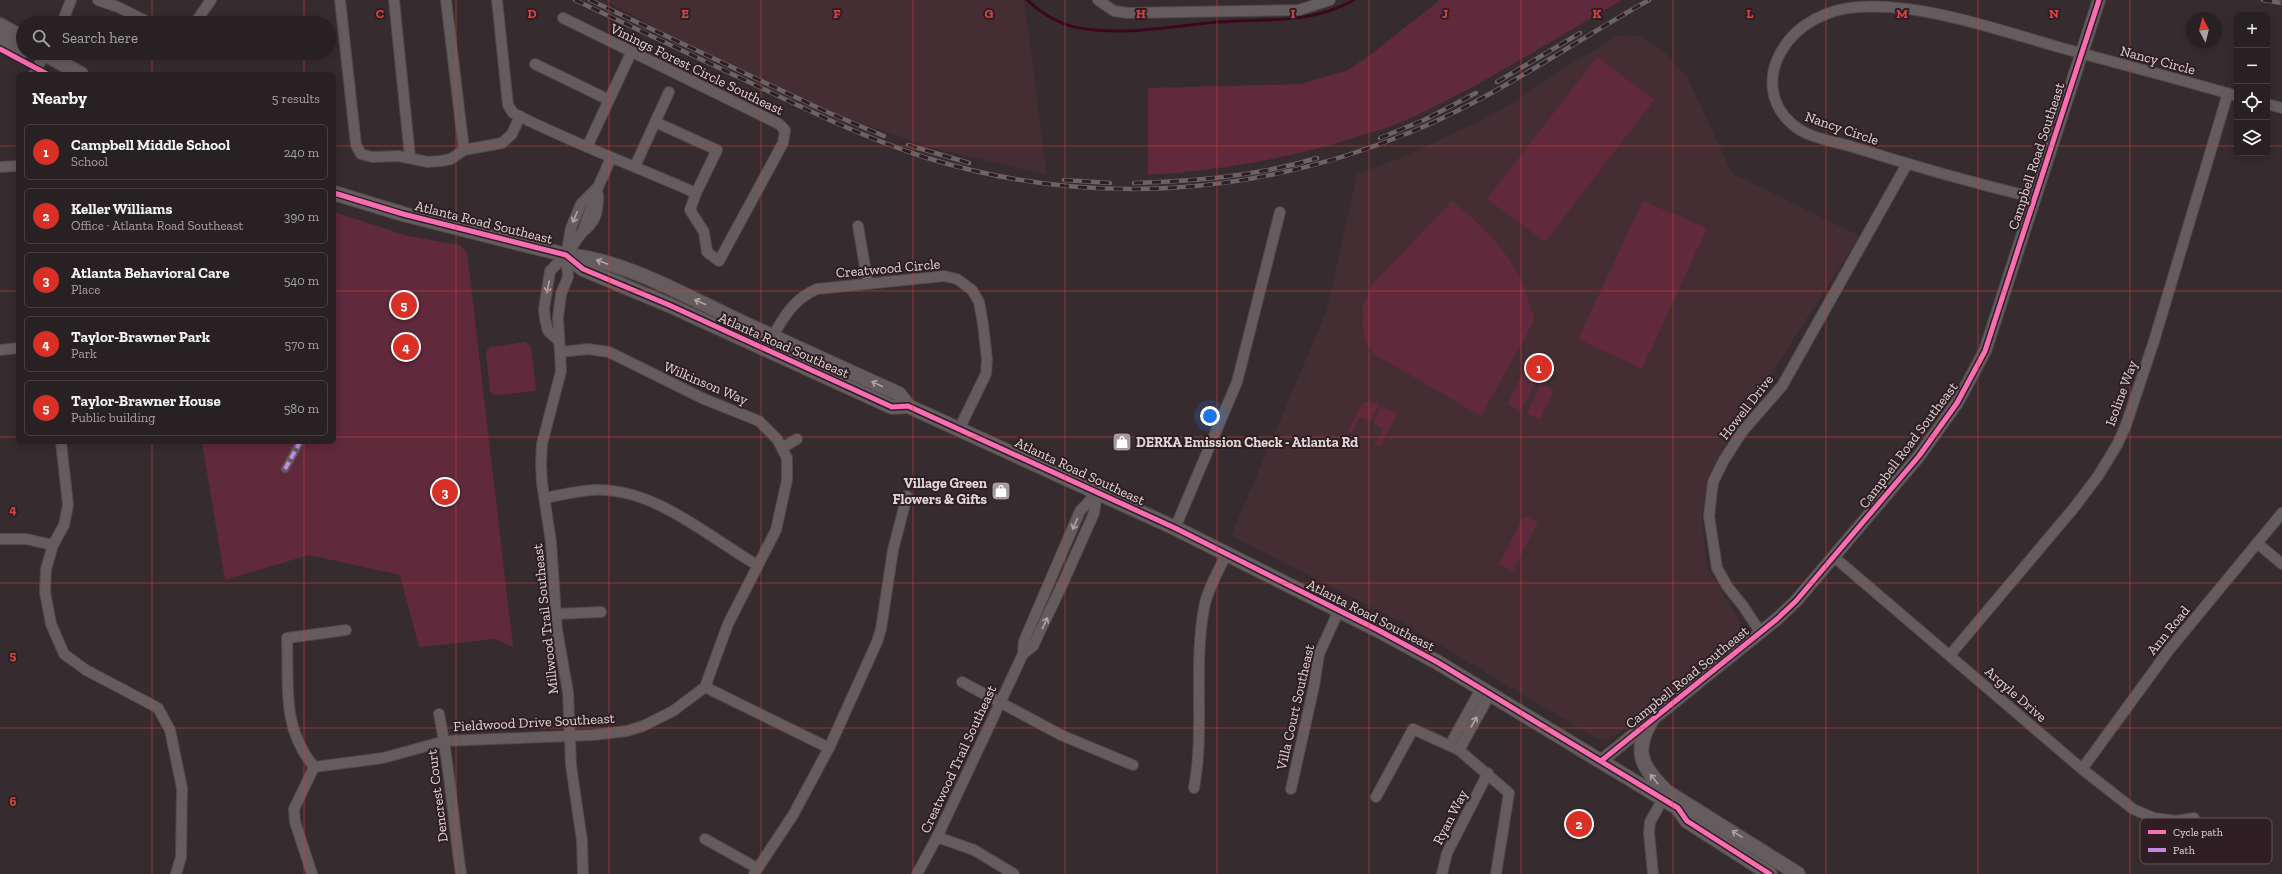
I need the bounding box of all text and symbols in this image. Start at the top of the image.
text: C [376,6,384,21]
text: D [527,6,537,21]
text: E [681,6,689,21]
text: F [833,6,841,21]
text: G [985,6,994,21]
text: H [1136,6,1146,21]
text: I [1291,6,1296,21]
text: J [1442,6,1448,21]
text: K [1593,6,1602,21]
text: L [1746,6,1754,21]
text: M [1896,6,1908,21]
text: N [2049,6,2059,21]
north arrow [2186,12,2222,48]
map controls [2234,12,2270,156]
button: + [2234,12,2270,48]
search box [16,16,336,60]
street label: Vinings Forest Circle Southeast [607,20,787,119]
icon: search [30,27,52,49]
text: Search here [62,29,138,47]
street label: Nancy Circle [2119,42,2198,79]
button: − [2234,48,2270,84]
street label: Campbell Road Southeast [2005,80,2069,232]
button: locate [2234,84,2270,120]
text: Nearby [32,88,87,108]
text: 5 results [272,91,320,106]
street label: Nancy Circle [1803,108,1881,149]
button: layers [2234,120,2270,156]
text: Campbell Middle School [71,136,230,154]
text: 1 [43,145,49,160]
text: 240 m [284,145,319,160]
text: School [71,154,108,169]
street label: Atlanta Road Southeast [413,197,555,248]
text: Keller Williams [71,200,172,218]
text: 2 [43,209,49,224]
text: 390 m [284,209,319,224]
one-way arrow [571,211,578,223]
text: Office · Atlanta Road Southeast [71,218,243,233]
street label: Creatwood Circle [835,255,941,282]
one-way arrow [596,257,608,265]
text: Atlanta Behavioral Care [71,264,229,282]
text: 3 [43,273,49,288]
text: 540 m [284,273,319,288]
one-way arrow [543,280,551,293]
text: Place [71,282,100,297]
pin: 5 [391,290,417,320]
one-way arrow [694,298,706,306]
street label: Atlanta Road Southeast [716,309,852,382]
text: Taylor-Brawner Park [71,328,210,346]
pin: 4 [393,332,419,362]
text: 4 [42,337,50,352]
text: 570 m [285,337,319,352]
text: Park [71,346,97,361]
pin: 1 [1526,353,1552,383]
street label: Isoline Way [2102,357,2142,428]
street label: Wilkinson Way [661,358,751,409]
street label: Howell Drive [1716,371,1777,443]
street label: Campbell Road Southeast [1855,378,1962,512]
one-way arrow [871,380,883,387]
text: Taylor-Brawner House [71,392,221,410]
text: 5 [43,401,49,416]
text: 580 m [284,401,319,416]
your location [1200,406,1220,426]
text: Public building [71,410,155,425]
shop icon: DERKA Emission Check - Atlanta Rd [1111,431,1133,453]
street label: Atlanta Road Southeast [1012,434,1148,509]
place label: DERKA Emission Check - Atlanta Rd [1136,434,1358,451]
place label: Village Green Flowers & Gifts [893,475,988,508]
pin: 3 [432,477,458,507]
shop icon: Village Green Flowers & Gifts [990,480,1012,502]
text: 4 [9,502,17,517]
one-way arrow [1070,517,1078,529]
street label: Millwood Trail Southeast [529,542,562,695]
street label: Atlanta Road Southeast [1304,576,1438,655]
street label: Ann Road [2143,602,2194,658]
one-way arrow [1042,617,1049,629]
street label: Campbell Road Southeast [1622,622,1753,732]
street label: Villa Court Southeast [1273,642,1318,773]
text: 5 [10,648,17,663]
street label: Argyle Drive [1981,663,2050,726]
street label: Creatwood Trail Southeast [917,682,1001,836]
street label: Fieldwood Drive Southeast [453,710,616,735]
one-way arrow [1471,716,1479,728]
street label: Dencrest Court [423,748,452,843]
one-way arrow [1650,773,1659,784]
street label: Ryan Way [1429,786,1472,847]
text: 6 [10,794,17,809]
pin: 2 [1566,809,1592,839]
legend [2140,818,2272,864]
text: Cycle path [2173,826,2224,839]
one-way arrow [1731,830,1742,839]
text: Path [2173,844,2196,857]

